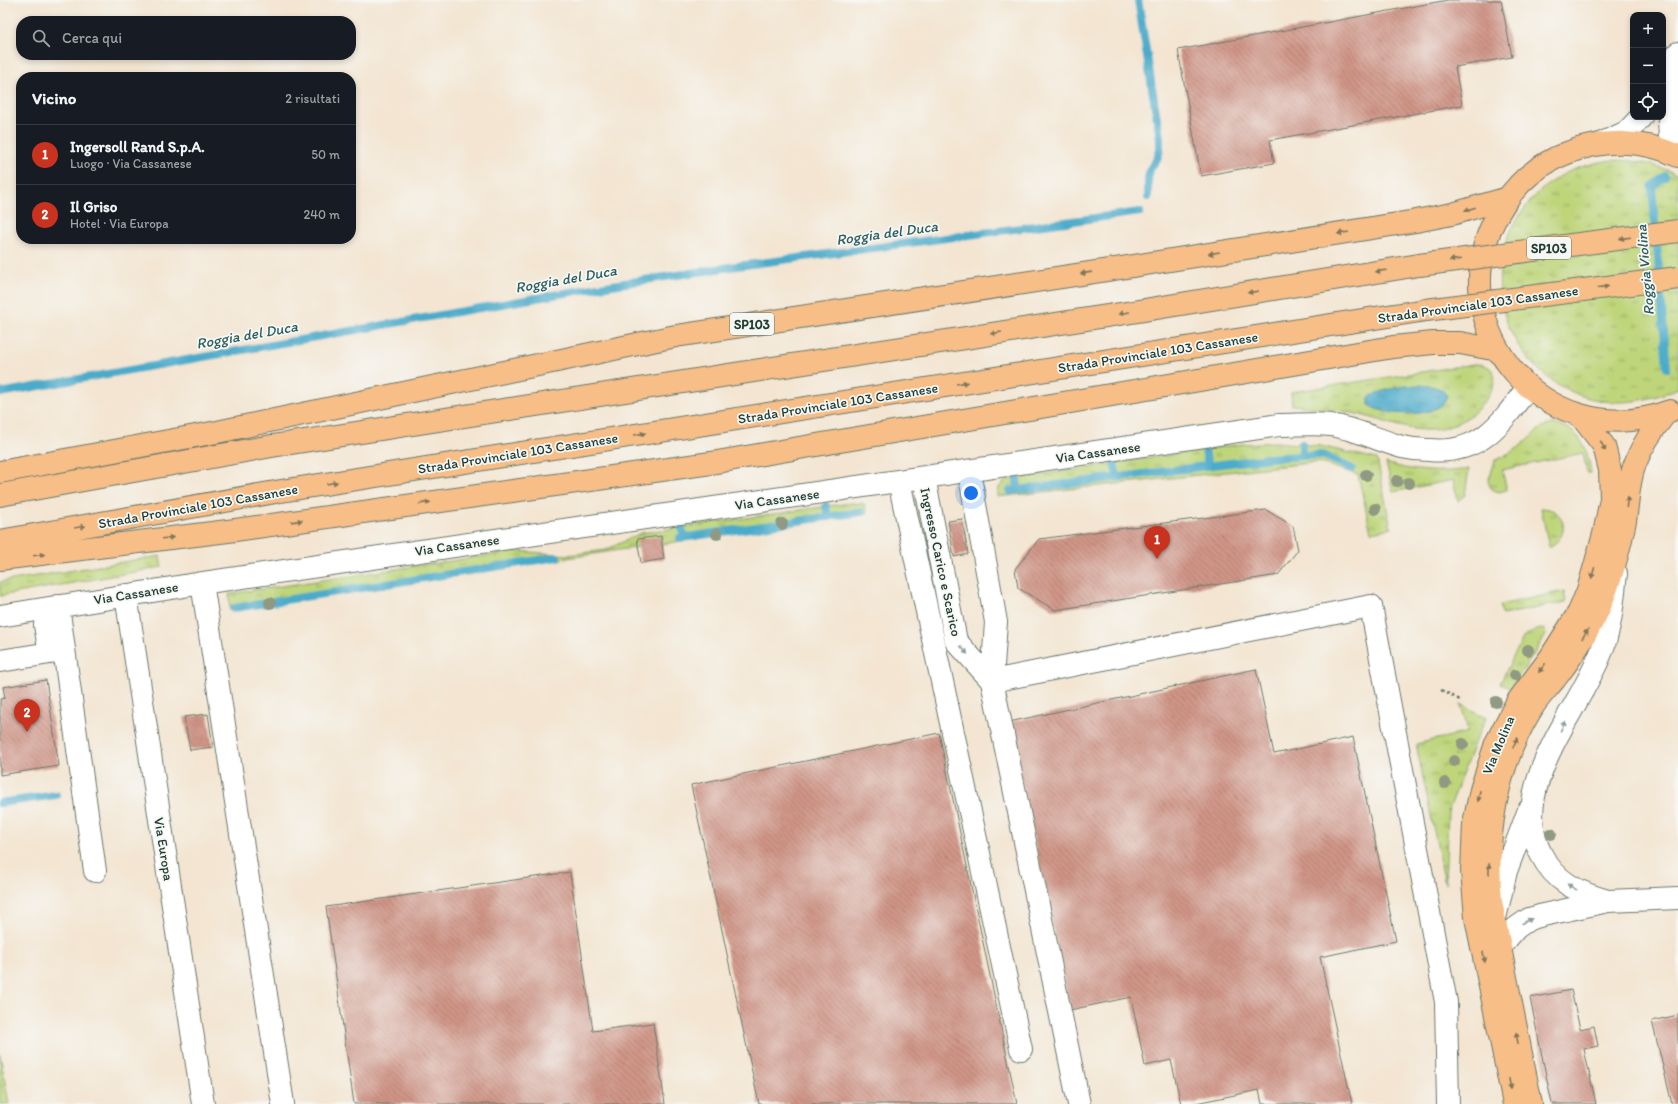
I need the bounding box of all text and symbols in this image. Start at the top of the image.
map controls [1630,12,1666,120]
button: + [1630,12,1666,48]
search box [16,16,356,60]
icon: search [30,27,52,49]
text: Cerca qui [62,29,122,47]
button: − [1630,48,1666,84]
button: locate [1630,84,1666,120]
text: Vicino [32,88,76,108]
text: 2 risultati [285,91,340,106]
text: Ingersoll Rand S.p.A. [70,138,205,156]
text: 1 [42,147,48,162]
text: 50 m [311,147,340,162]
text: Luogo · Via Cassanese [70,156,192,171]
text: Il Griso [70,198,117,216]
one-way arrow [1464,206,1476,212]
text: 2 [42,207,48,222]
text: 240 m [303,207,340,222]
text: Hotel · Via Europa [70,216,169,231]
water label: Roggia del Duca [835,217,939,249]
water label: Roggia Violina [1632,224,1658,316]
one-way arrow [1337,230,1349,236]
one-way arrow [1619,235,1632,241]
road number: SP103 [1527,237,1571,259]
one-way arrow [1208,250,1220,256]
one-way arrow [1449,257,1461,263]
water label: Roggia del Duca [514,261,618,297]
one-way arrow [1375,268,1387,274]
one-way arrow [1080,270,1092,276]
street label: Strada Provinciale 103 Cassanese [1377,282,1580,327]
one-way arrow [1597,284,1609,290]
one-way arrow [1247,289,1259,295]
one-way arrow [1118,310,1130,316]
road number: SP103 [730,313,774,335]
water label: Roggia del Duca [195,317,299,353]
street label: Strada Provinciale 103 Cassanese [1057,328,1260,377]
one-way arrow [990,330,1002,336]
street label: Strada Provinciale 103 Cassanese [737,379,940,428]
one-way arrow [956,380,968,386]
street label: Strada Provinciale 103 Cassanese [417,429,620,478]
one-way arrow [634,431,646,437]
street label: Via Cassanese [1055,438,1142,467]
one-way arrow [1600,440,1606,452]
street label: Strada Provinciale 103 Cassanese [97,480,300,532]
one-way arrow [326,480,338,486]
your location [961,483,981,503]
street label: Via Cassanese [734,485,821,514]
street label: Ingresso Carico e Scarico [916,486,965,638]
one-way arrow [1624,495,1630,508]
one-way arrow [419,500,431,506]
one-way arrow [290,518,303,524]
one-way arrow [74,524,86,530]
pin: 1 [1144,526,1170,559]
street label: Via Cassanese [414,531,501,560]
one-way arrow [162,535,174,542]
one-way arrow [33,552,45,558]
one-way arrow [1590,567,1596,579]
street label: Via Cassanese [93,578,180,609]
one-way arrow [1582,628,1589,640]
one-way arrow [959,645,969,655]
one-way arrow [1538,663,1546,673]
pin: 2 [14,699,40,732]
street label: Via Molina [1478,713,1518,777]
one-way arrow [1560,721,1566,732]
one-way arrow [1512,737,1518,748]
one-way arrow [1476,790,1482,802]
street label: Via Europa [150,816,177,882]
one-way arrow [1486,862,1492,875]
one-way arrow [1567,883,1577,891]
one-way arrow [1521,918,1533,924]
one-way arrow [1482,951,1488,963]
one-way arrow [1514,1032,1520,1044]
one-way arrow [1507,1078,1513,1090]

